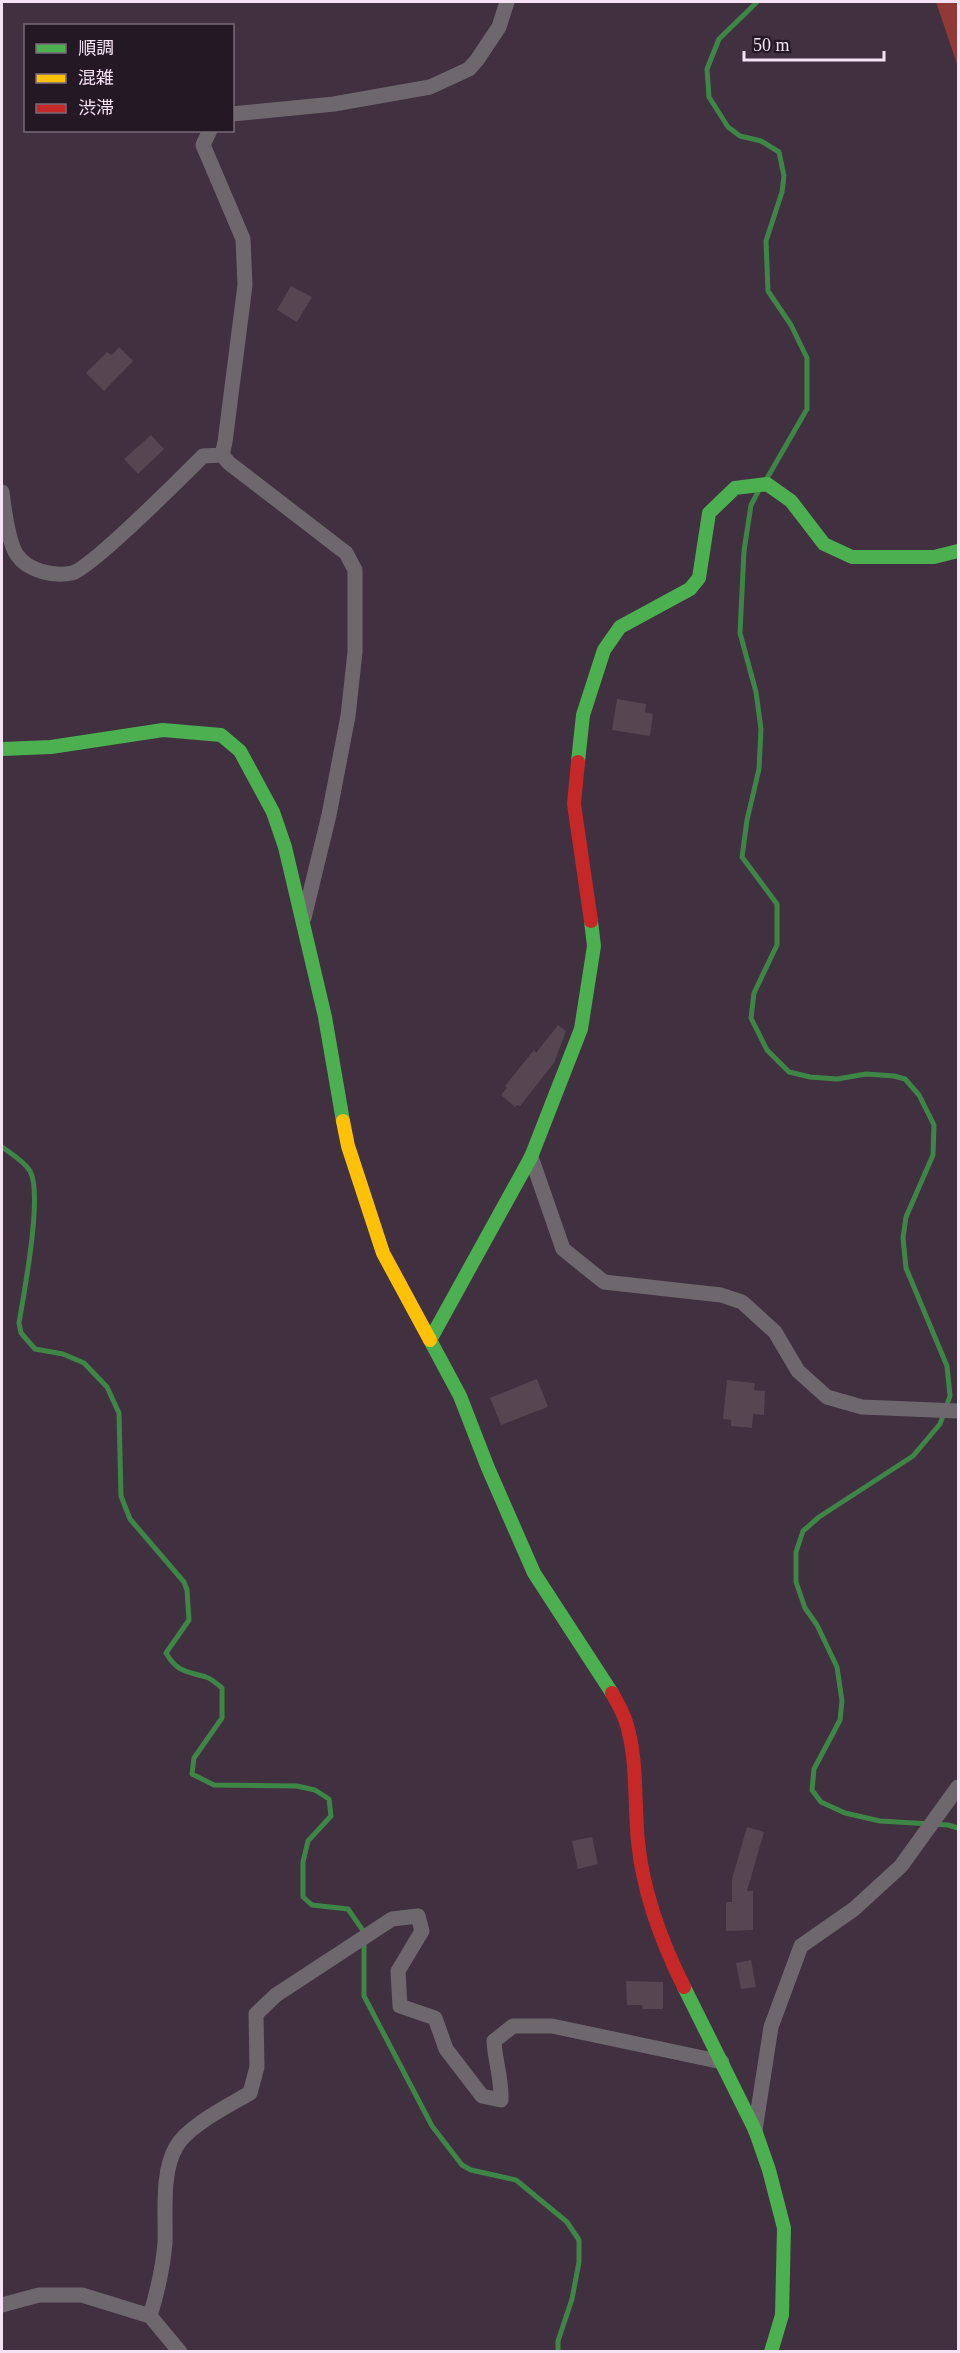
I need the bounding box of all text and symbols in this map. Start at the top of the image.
legend [24,24,234,132]
scale bar [744,24,884,62]
text: 50 m [753,35,790,55]
text: 順調 [78,38,114,58]
text: 混雑 [78,68,114,88]
text: 渋滞 [78,98,114,118]

